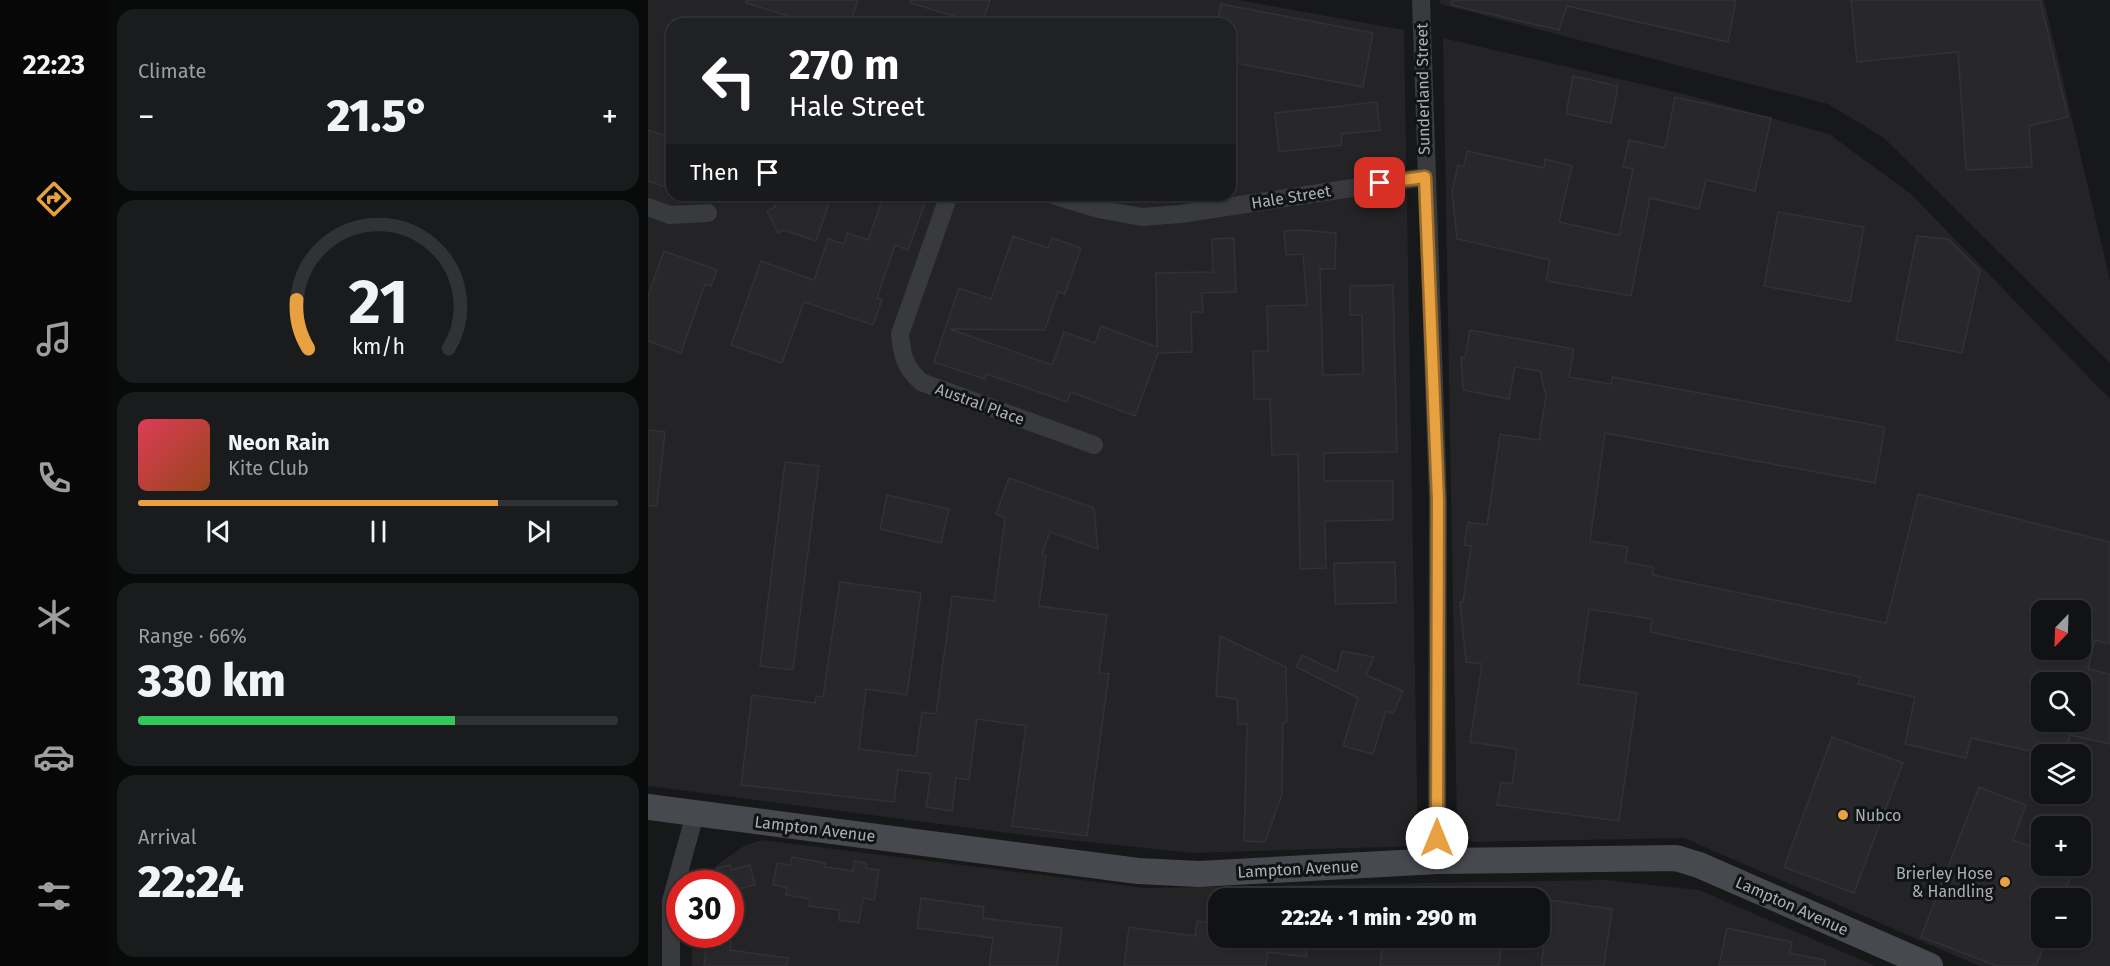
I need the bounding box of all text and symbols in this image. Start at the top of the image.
street label: Sunderland Street [1412,23,1434,155]
text: 270 m [789,40,900,90]
icon: left [690,42,768,120]
text: 22:23 [23,49,85,81]
text: Climate [138,59,206,83]
text: 21.5° [327,89,429,143]
text: Hale Street [789,91,925,123]
text: − [138,97,155,137]
text: + [602,97,618,137]
icon: arrive [751,156,784,189]
pin [1354,157,1405,208]
text: Then [690,159,739,186]
icon: arrive [1363,166,1396,199]
icon: directions [33,178,75,220]
street label: Hale Street [1250,181,1332,213]
text: 21 [348,265,408,340]
icon: music [33,318,75,360]
text: km/h [351,334,405,360]
street label: Austral Place [933,379,1027,429]
text: Neon Rain [228,429,330,456]
text: Kite Club [228,456,309,480]
icon: phone [33,457,75,499]
icon: previous [202,515,235,548]
icon: pause [362,515,395,548]
icon: next [522,515,555,548]
icon: climate [33,596,75,638]
north arrow [2031,600,2091,660]
map controls [2031,600,2091,948]
text: Range · 66% [138,624,247,648]
text: 330 km [138,654,286,708]
button: search [2031,672,2091,732]
icon: car [33,736,75,778]
button: layers [2031,744,2091,804]
position arrow [1405,806,1469,870]
place label: Nubco [1855,806,1901,825]
marker: Nubco [1836,808,1850,822]
street label: Lampton Avenue [754,812,876,846]
button: + [2031,816,2091,876]
text: Arrival [138,825,197,849]
text: 22:24 [138,855,244,909]
street label: Lampton Avenue [1237,856,1359,882]
place label: Brierley Hose & Handling [1896,864,1994,901]
speed limit sign: 30 [666,870,744,948]
street label: Lampton Avenue [1733,873,1851,939]
icon: filters [33,875,75,917]
marker: Brierley Hose & Handling [1998,875,2012,889]
button: − [2031,888,2091,948]
text: 22:24 · 1 min · 290 m [1281,904,1477,931]

